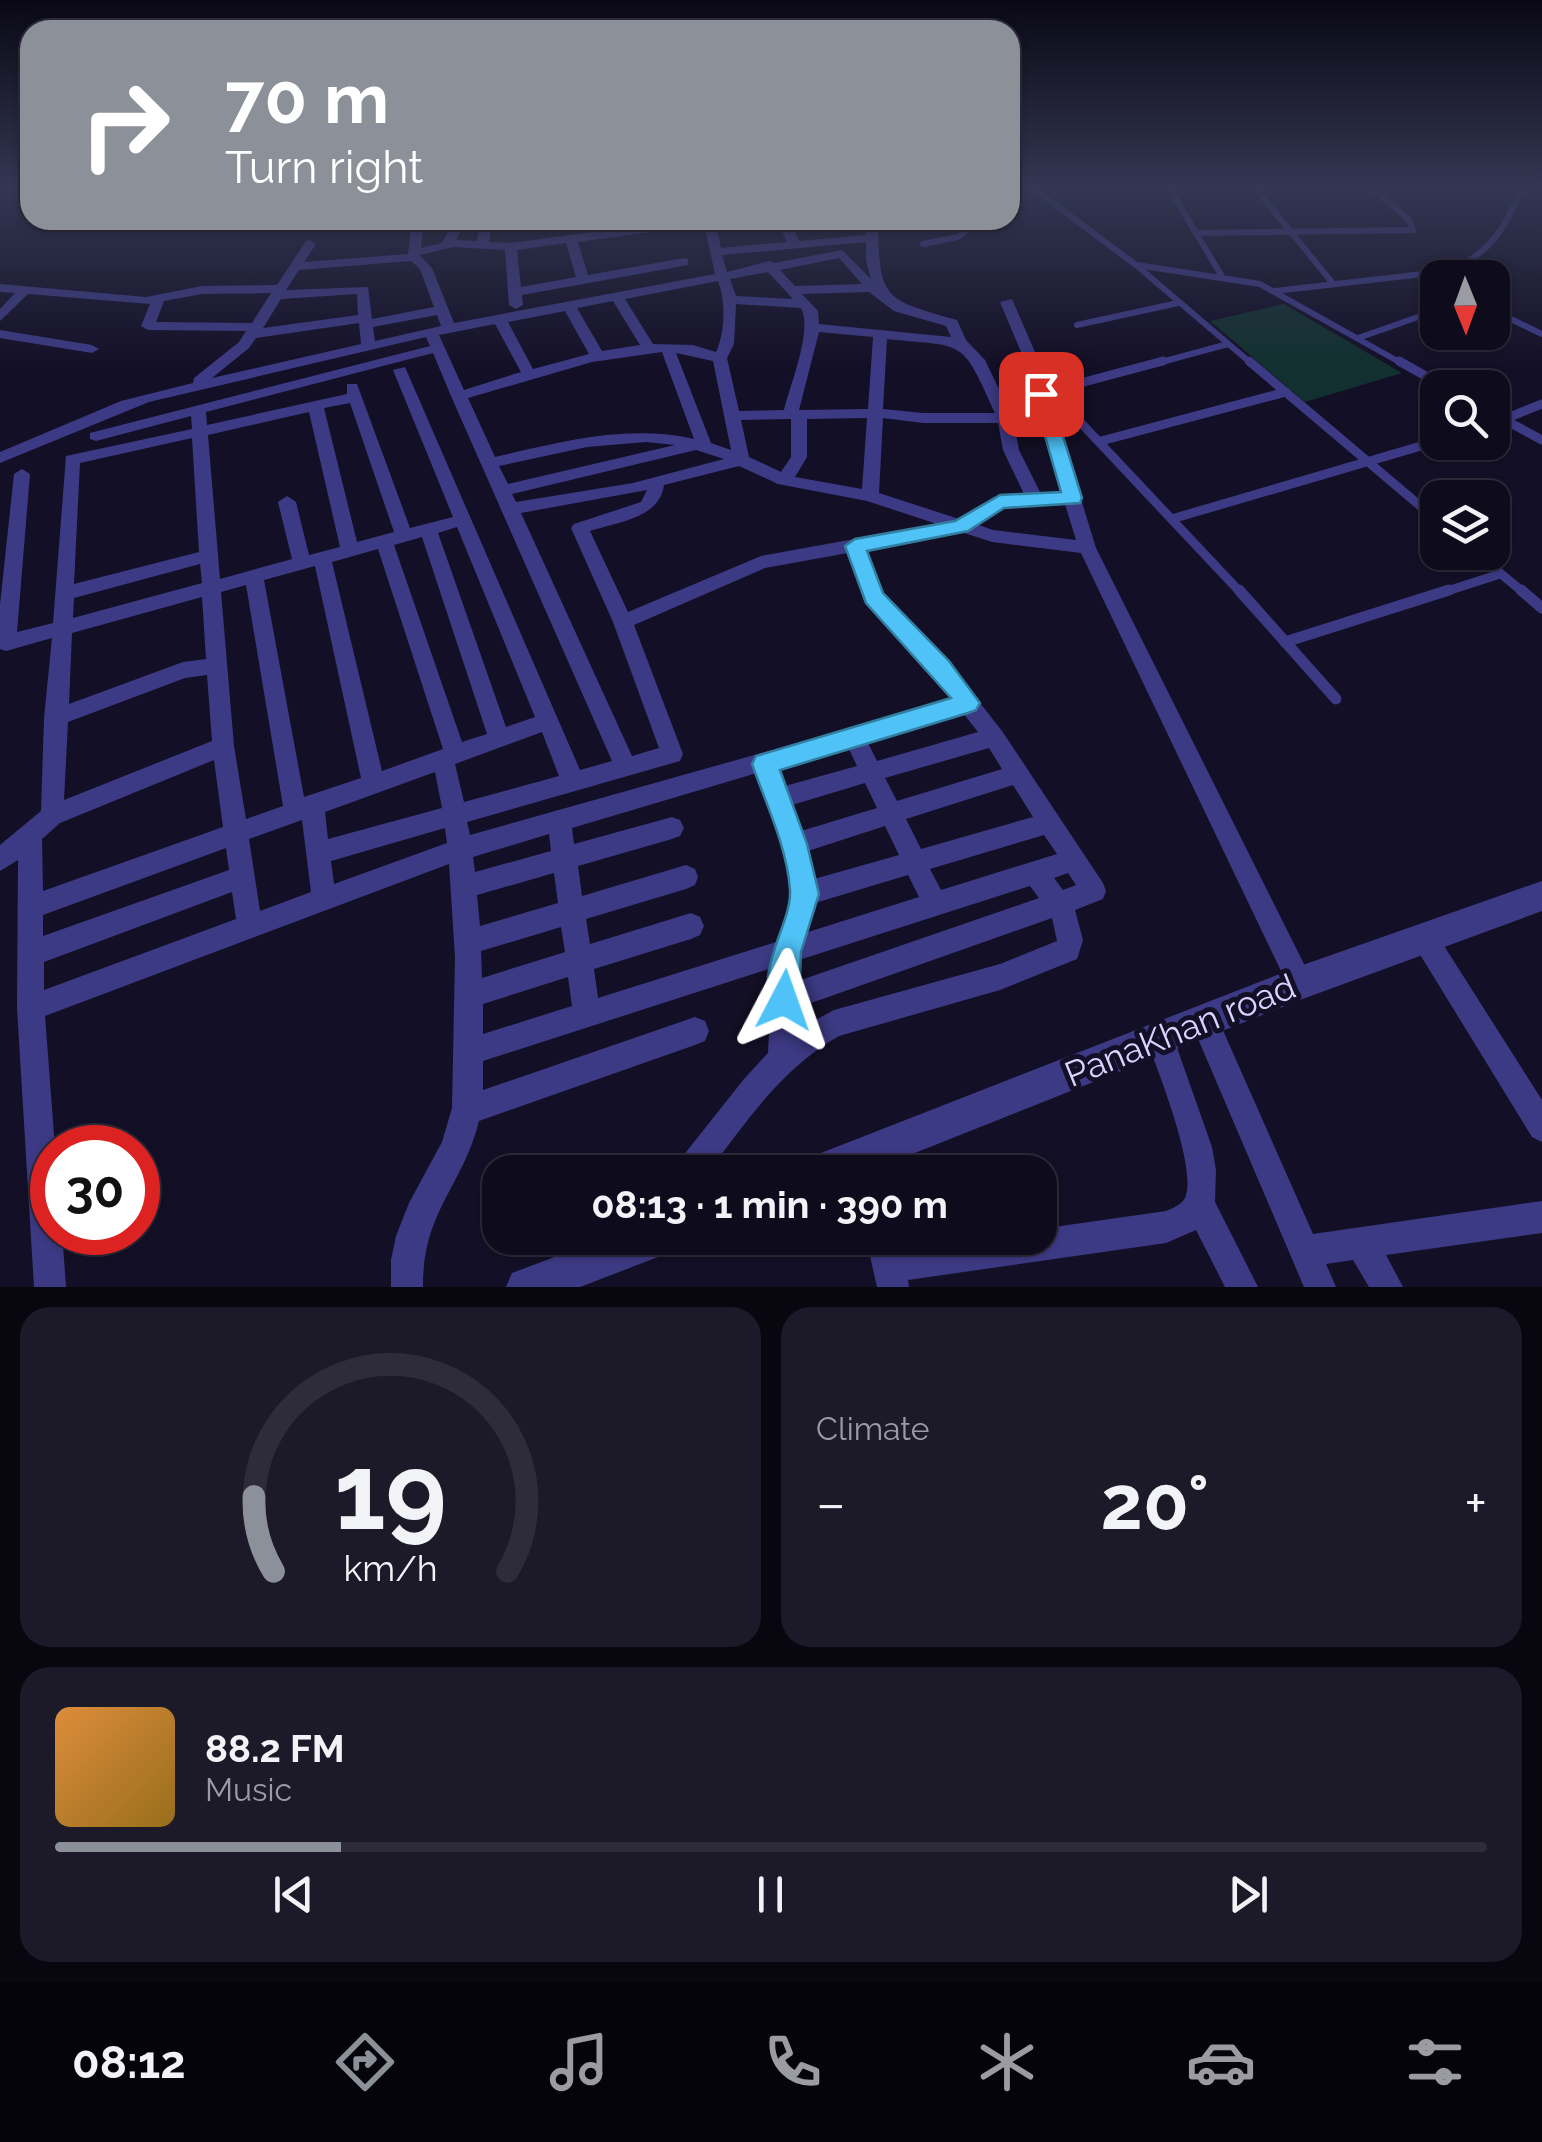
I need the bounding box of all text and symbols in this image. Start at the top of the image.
text: 70 m [225,57,389,139]
icon: right [60,60,190,190]
text: Turn right [225,141,423,194]
north arrow [1420,260,1510,350]
map controls [1420,260,1510,570]
pin [999,352,1084,437]
icon: arrive [1014,367,1069,422]
button: search [1420,370,1510,460]
button: layers [1420,480,1510,570]
position arrow [732,948,836,1052]
street label: PanaKhan road [1059,965,1301,1095]
speed limit sign: 30 [30,1125,160,1255]
text: 08:13 · 1 min · 390 m [591,1182,948,1227]
text: Climate [816,1410,930,1447]
text: 19 [334,1431,447,1553]
text: 20° [1101,1458,1209,1547]
text: − [816,1471,846,1536]
text: + [1464,1471,1487,1536]
text: km/h [343,1547,438,1589]
text: 88.2 FM [205,1726,345,1771]
text: Music [205,1771,292,1808]
icon: previous [266,1867,321,1922]
icon: pause [743,1867,798,1922]
icon: next [1221,1867,1276,1922]
icon: directions [330,2027,400,2097]
icon: music [544,2027,614,2097]
icon: phone [758,2027,828,2097]
icon: climate [972,2027,1042,2097]
icon: car [1186,2027,1256,2097]
icon: filters [1400,2027,1470,2097]
text: 08:12 [72,2036,186,2089]

